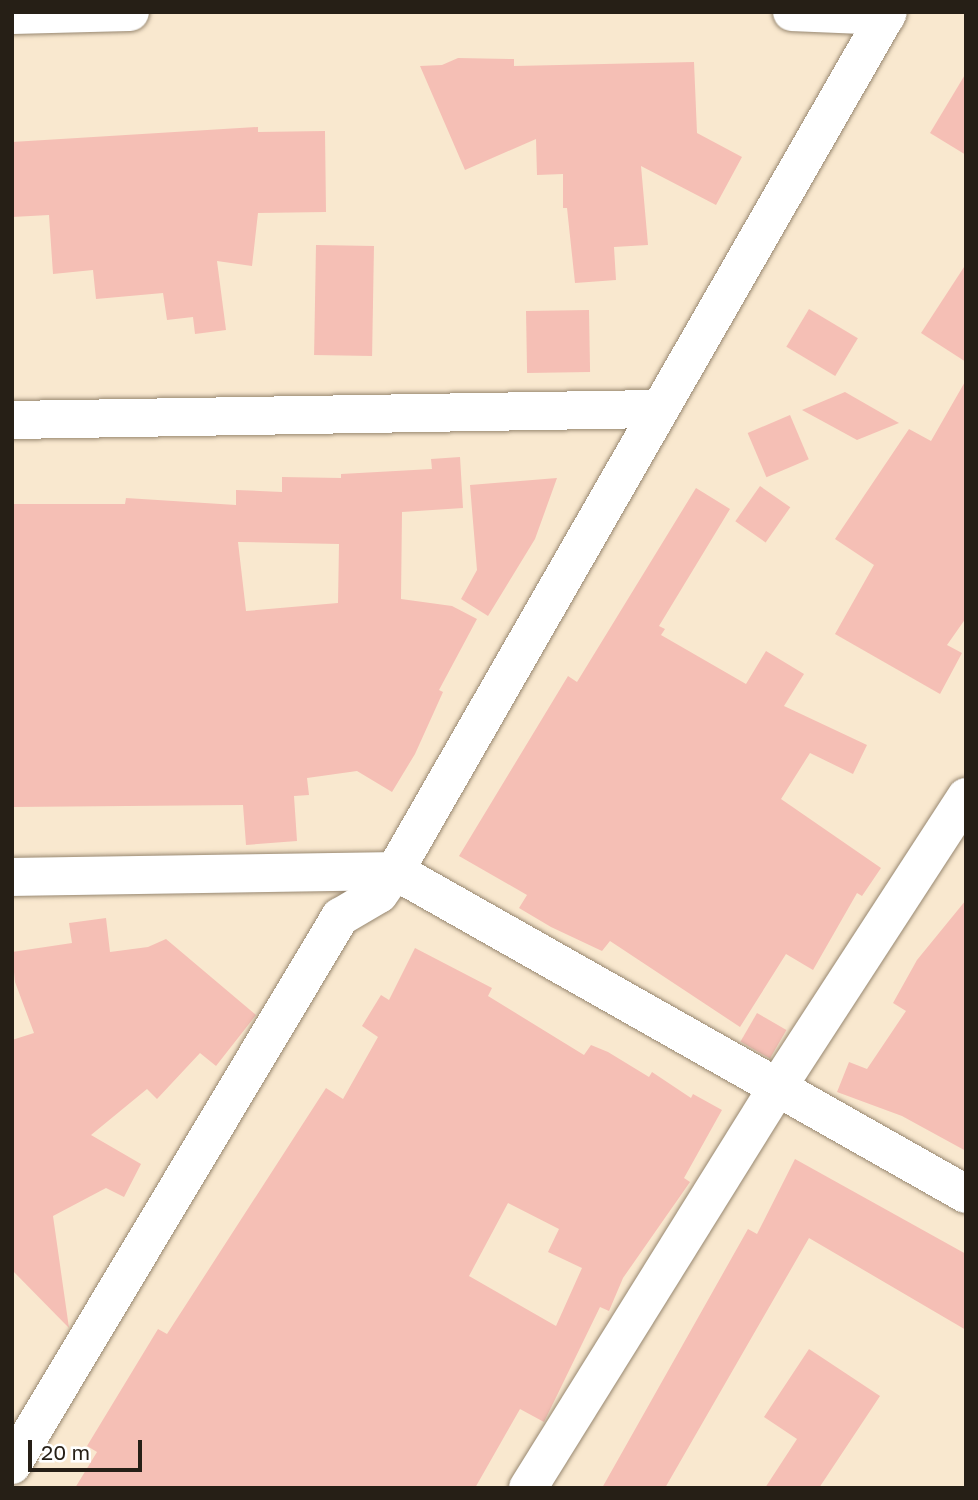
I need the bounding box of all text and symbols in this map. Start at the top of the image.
scale bar [32,1426,145,1470]
text: 20 m [41,1439,90,1465]

